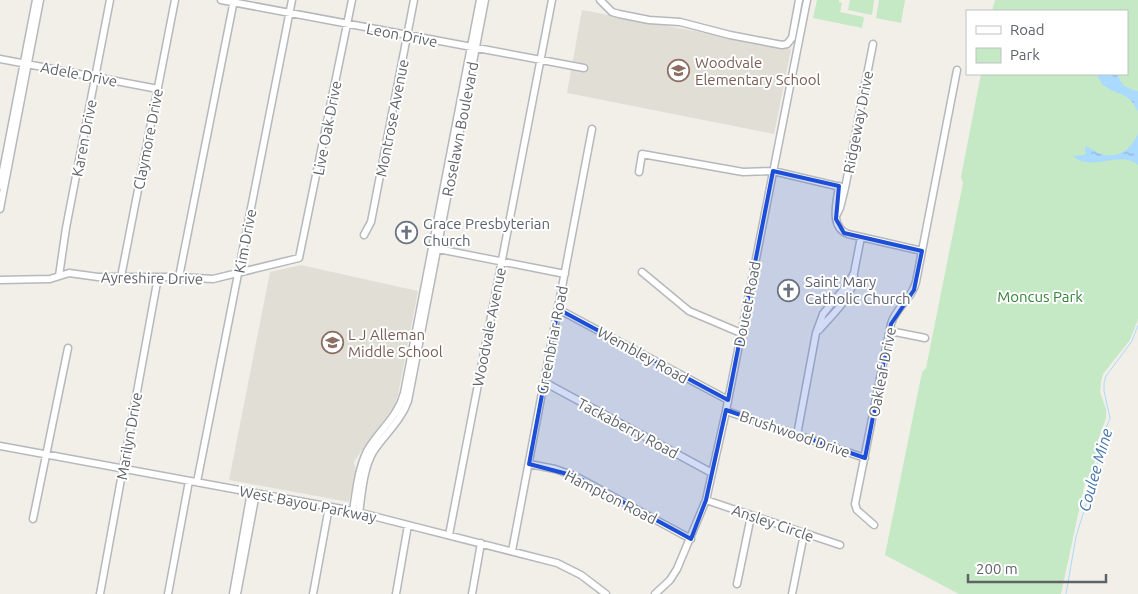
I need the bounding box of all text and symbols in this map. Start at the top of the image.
legend [966,10,1128,75]
street label: Leon Drive [365,20,439,50]
text: Road [1010,21,1045,38]
text: Park [1010,46,1040,63]
place label: Woodvale Elementary School [695,54,821,88]
street label: Adele Drive [39,58,119,90]
street label: Montrose Avenue [372,58,412,178]
school or university icon: Woodvale Elementary School [667,59,691,83]
street label: Roselawn Boulevard [439,60,481,198]
street label: Ridgeway Drive [840,69,876,175]
street label: Live Oak Drive [309,79,345,177]
street label: Claymore Drive [130,87,166,191]
street label: Karen Drive [68,98,100,178]
street label: Kim Drive [230,208,260,274]
place label: Grace Presbyterian Church [423,215,550,249]
church icon: Grace Presbyterian Church [395,220,419,244]
street label: Doucet Road [730,260,764,348]
street label: Woodvale Avenue [469,266,509,388]
street label: Ayreshire Drive [101,269,203,287]
place label: Saint Mary Catholic Church [805,273,911,307]
church icon: Saint Mary Catholic Church [777,278,801,302]
street label: Greenbriar Road [533,284,571,396]
park label: Moncus Park [997,288,1083,305]
street label: Wembley Road [595,323,691,387]
street label: Oakleaf Drive [865,325,899,419]
place label: L J Alleman Middle School [348,326,443,360]
school or university icon: L J Alleman Middle School [320,331,344,355]
street label: Marilyn Drive [113,391,145,481]
street label: Tackaberry Road [575,394,681,462]
street label: Brushwood Drive [738,407,852,461]
water label: Coulee Mine [1075,426,1115,514]
street label: Hampton Road [562,466,660,528]
street label: West Bayou Parkway [238,482,378,526]
street label: Ansley Circle [730,501,816,545]
scale bar [968,552,1106,584]
text: 200 m [976,560,1018,577]

